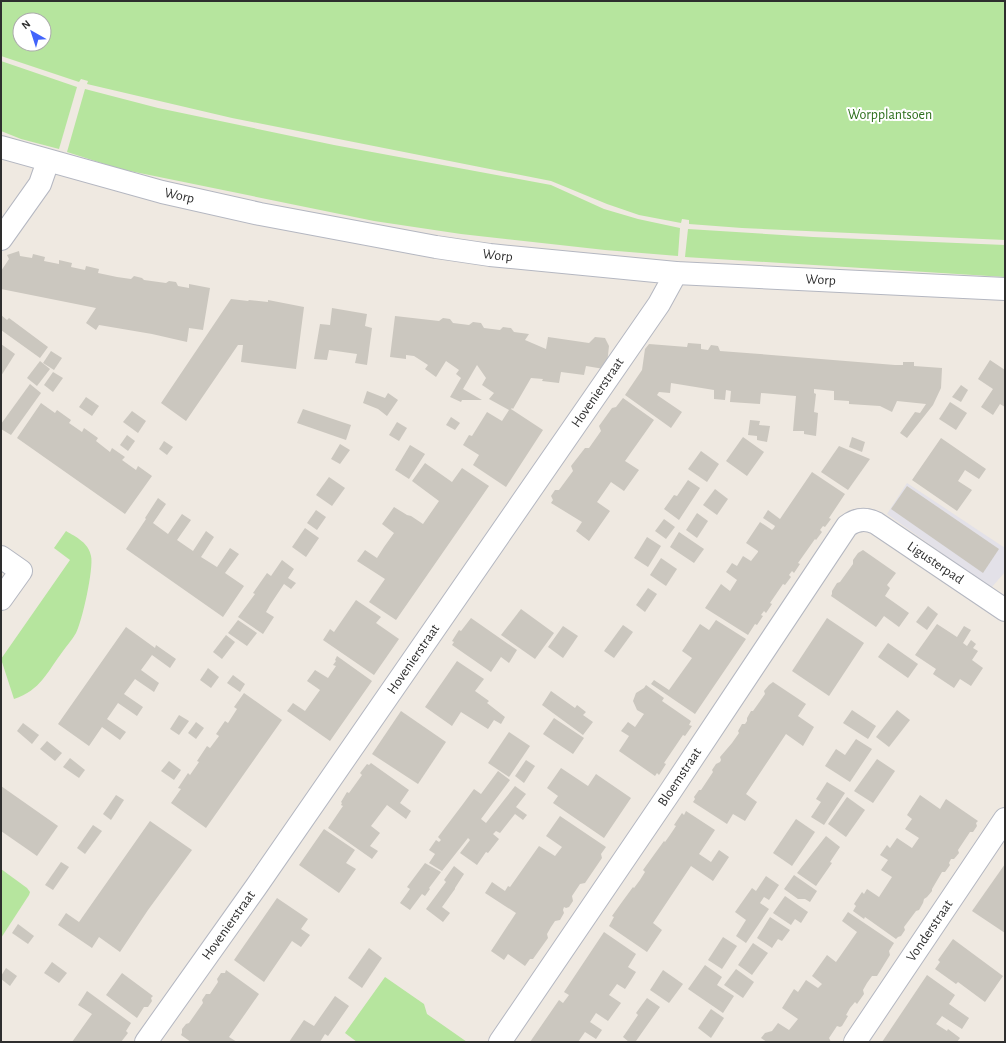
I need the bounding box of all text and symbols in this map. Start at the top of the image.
north arrow [12,12,52,52]
text: N [20,18,32,31]
park label: Worpplantsoen [848,108,932,122]
street label: Worp [163,186,196,206]
street label: Worp [482,247,513,264]
street label: Worp [805,272,836,288]
street label: Hovenierstraat [569,355,627,430]
street label: Ligusterpad [904,539,966,587]
street label: Hovenierstraat [385,621,443,697]
street label: Bloemstraat [655,745,704,809]
street label: Hovenierstraat [200,888,258,963]
street label: Vonderstraat [904,897,956,964]

